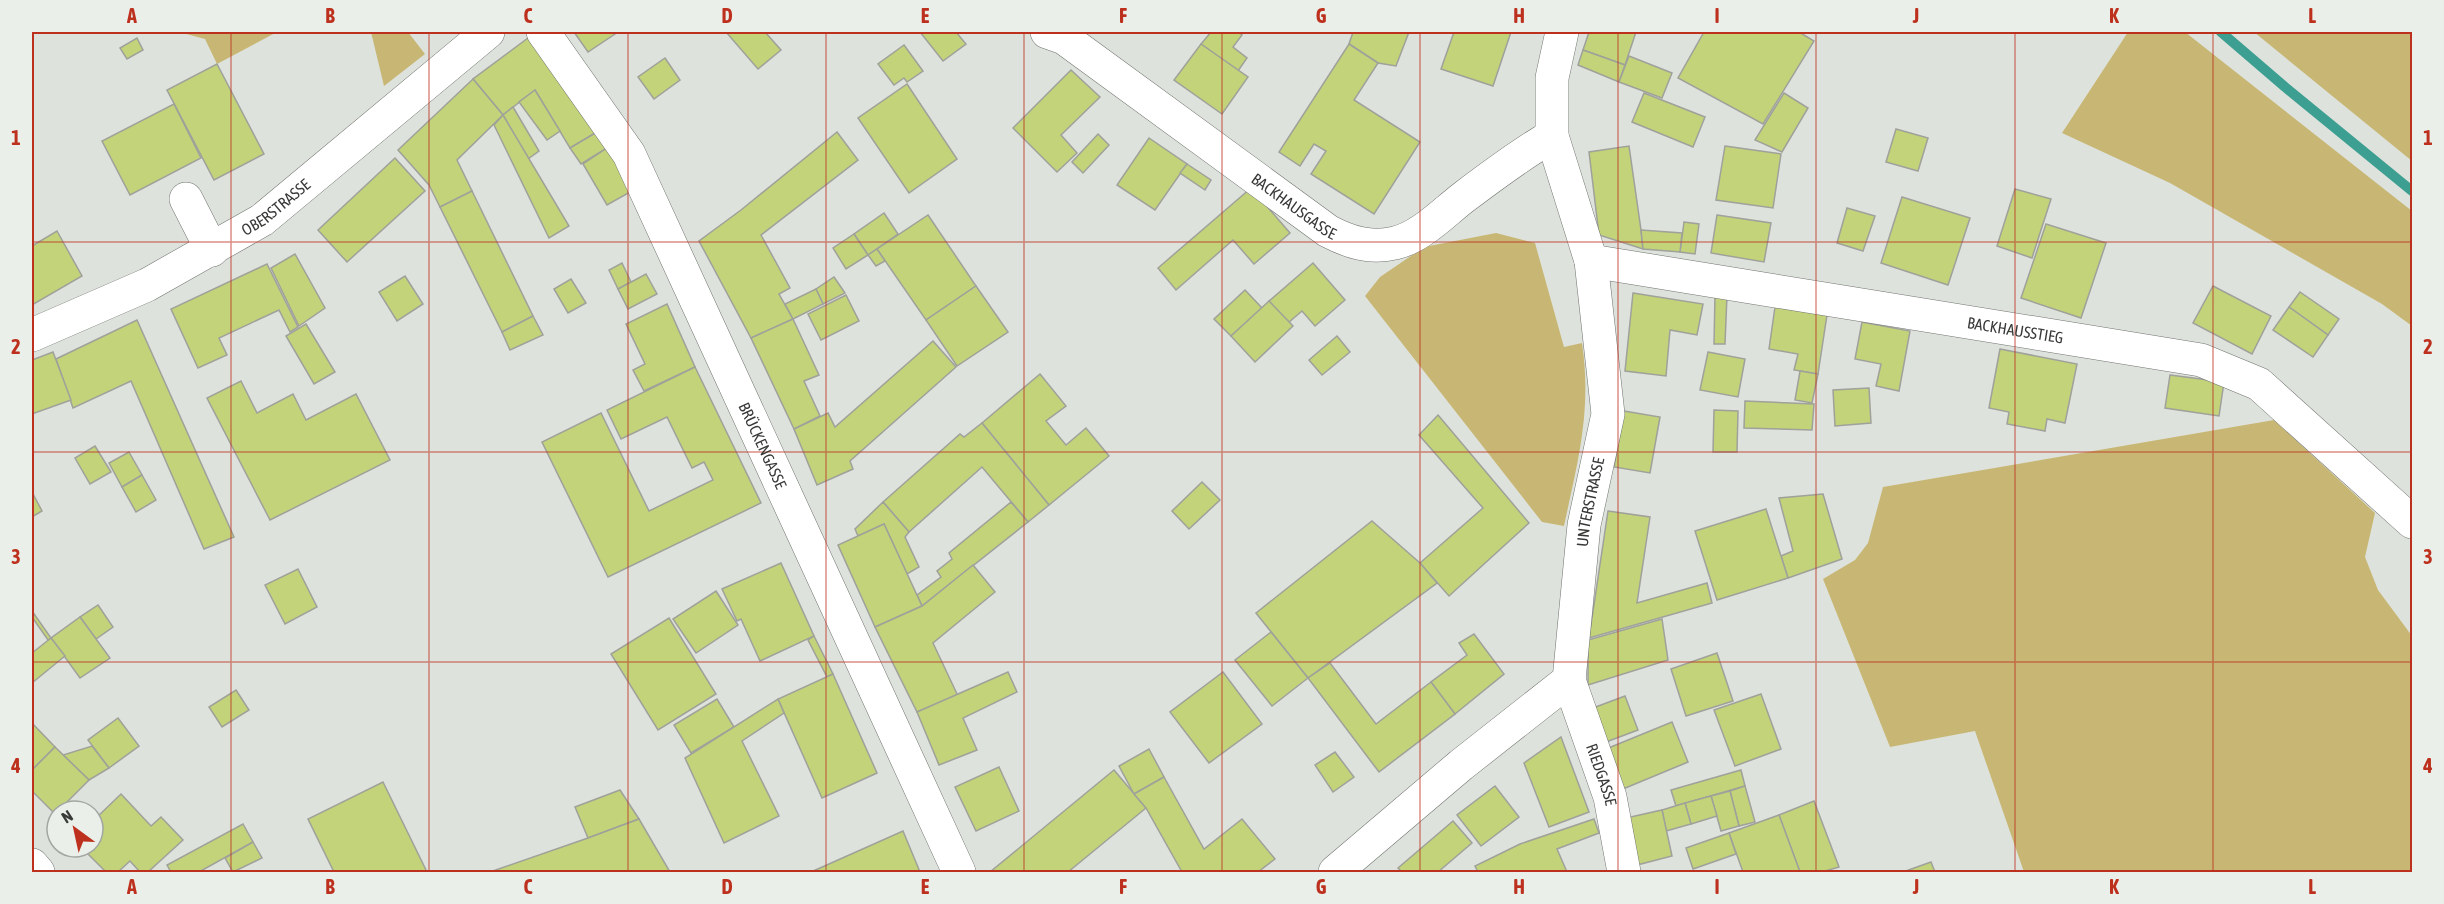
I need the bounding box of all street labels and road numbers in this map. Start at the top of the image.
street label: BACKHAUSGASSE [1248,169,1340,243]
street label: OBERSTRASSE [238,175,314,239]
street label: BACKHAUSSTIEG [1966,313,2065,347]
street label: BRÜCKENGASSE [735,399,791,492]
street label: UNTERSTRASSE [1573,456,1607,548]
street label: RIEDGASSE [1583,741,1620,807]

